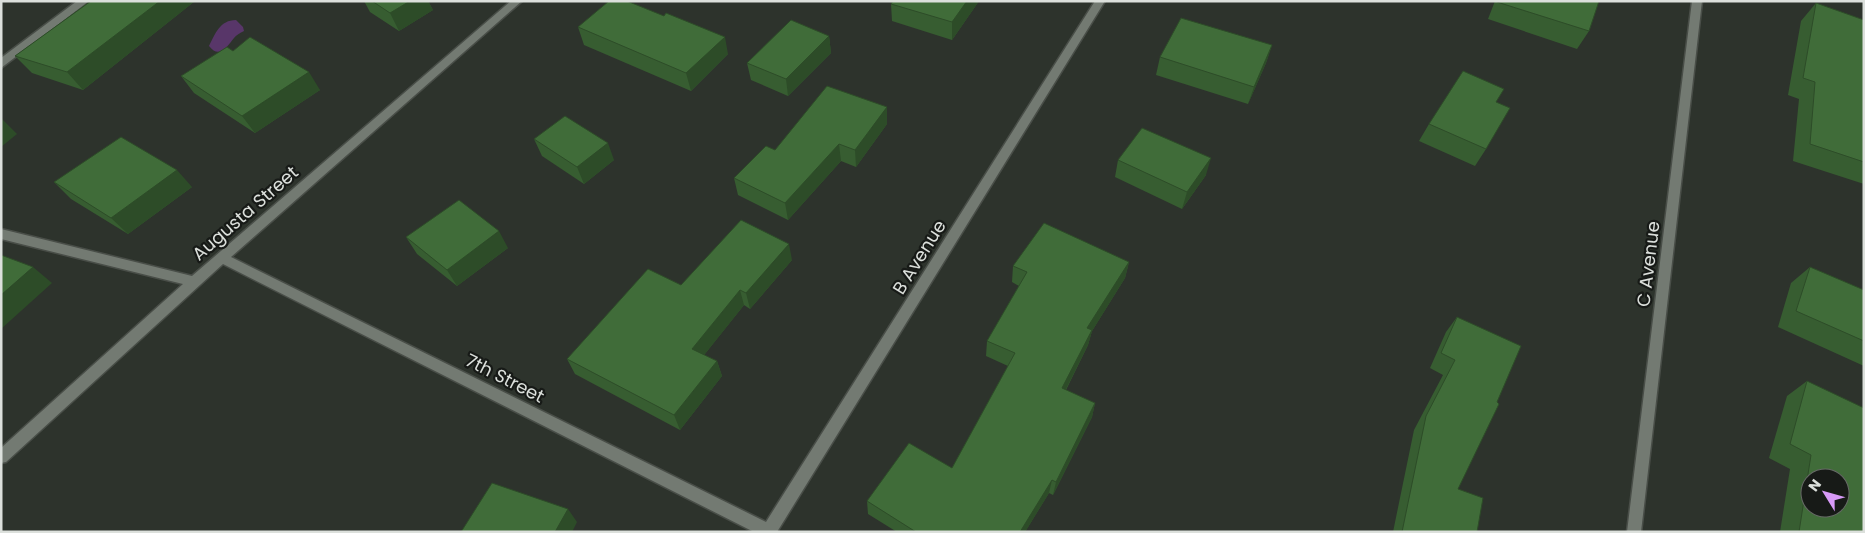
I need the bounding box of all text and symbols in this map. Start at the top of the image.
street label: Augusta Street [187,160,303,266]
street label: B Avenue [886,215,952,299]
street label: C Avenue [1630,220,1666,308]
street label: 7th Street [461,347,549,409]
north arrow [1800,468,1850,518]
text: N [1803,475,1826,495]

